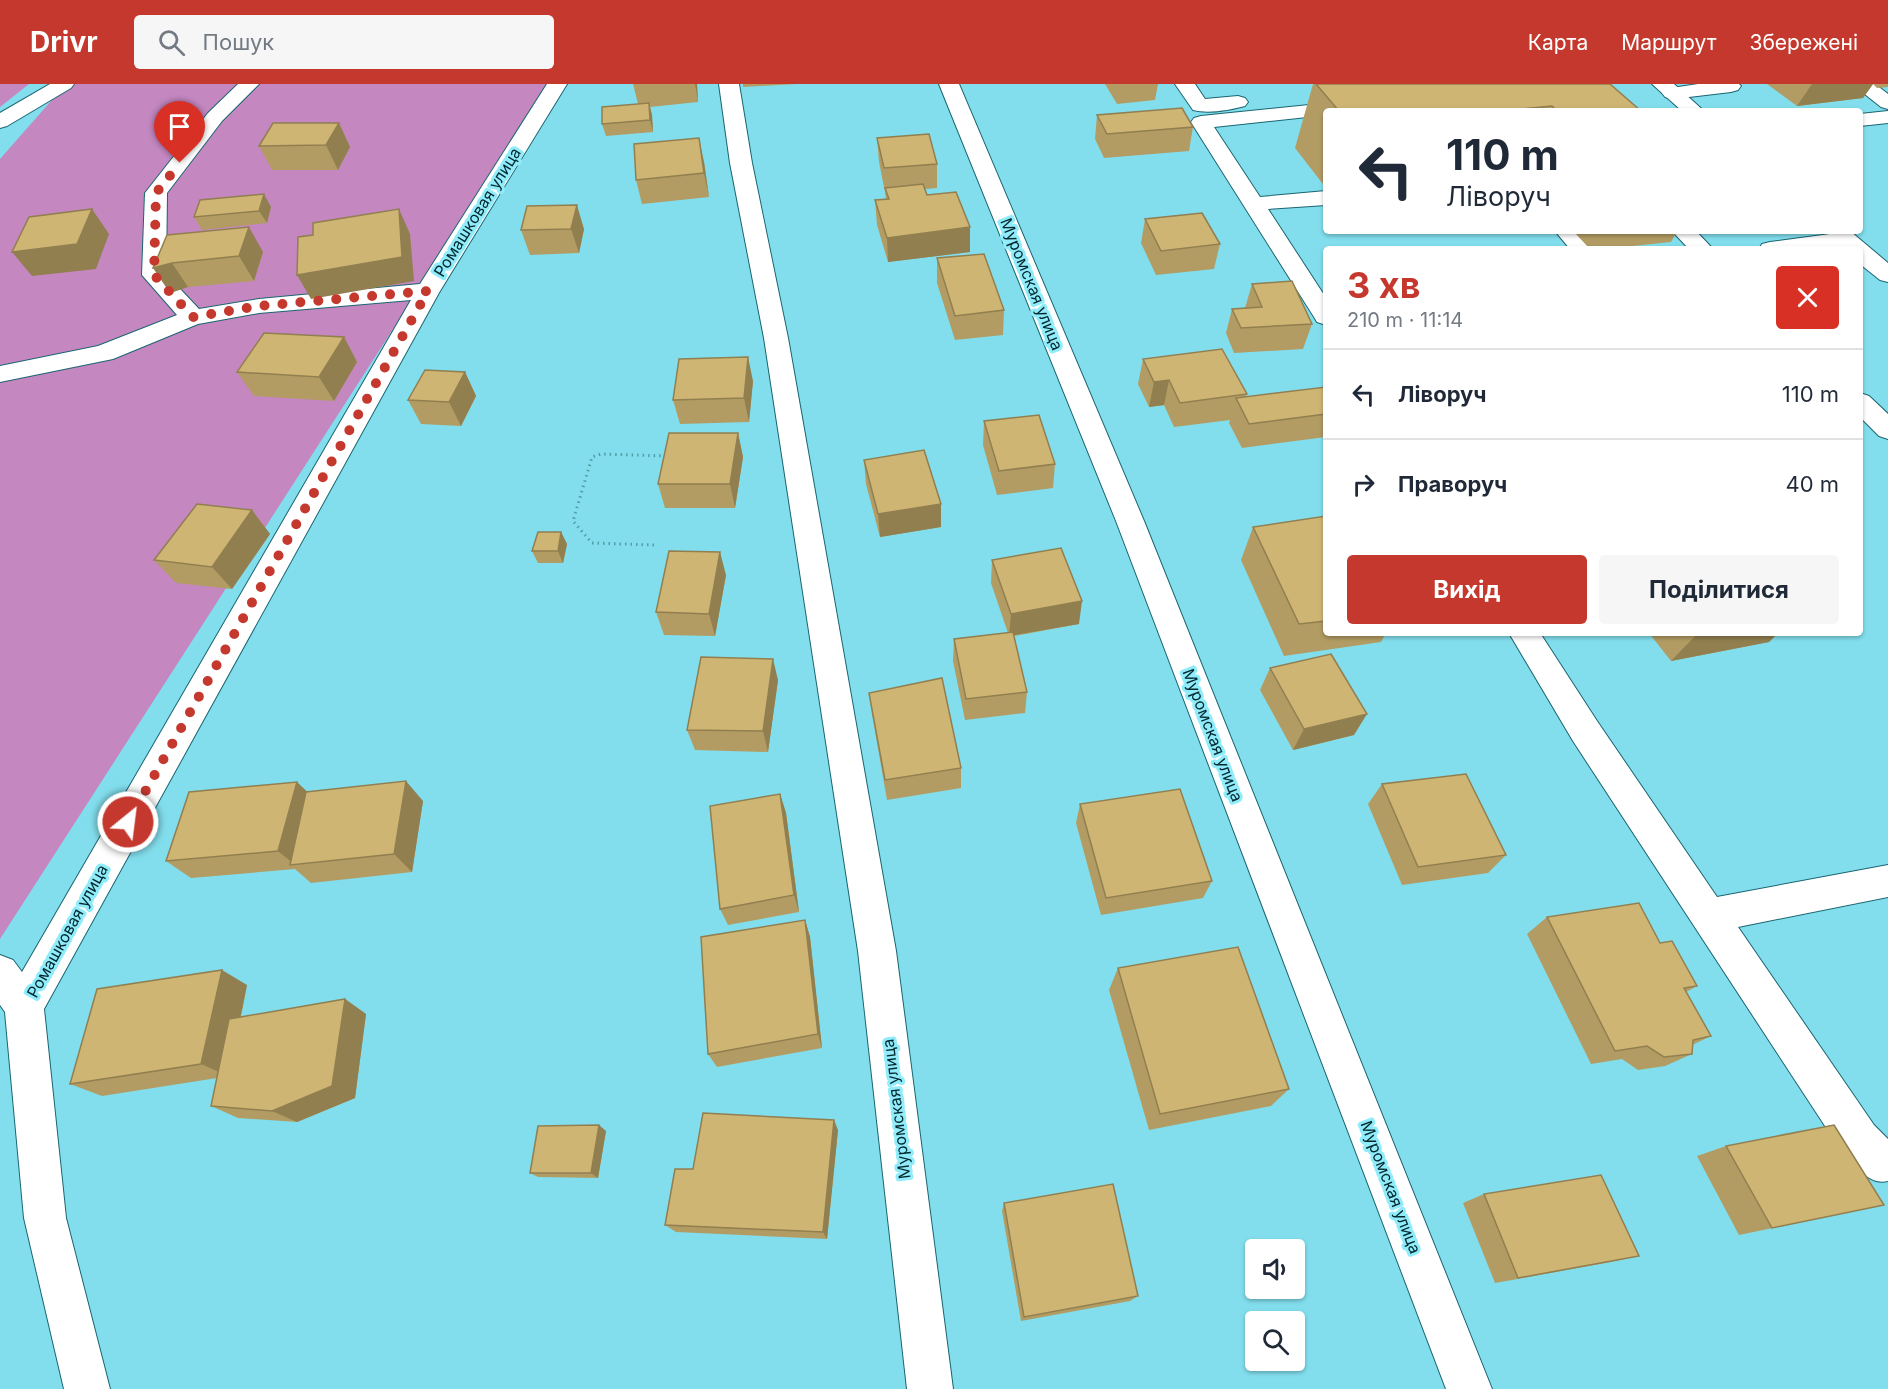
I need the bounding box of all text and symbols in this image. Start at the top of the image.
search box [134,15,554,69]
text: Drivr [30,25,98,59]
icon: search [155,26,188,59]
text: Пошук [203,29,274,55]
text: Карта [1528,30,1588,55]
text: Маршрут [1621,30,1716,55]
text: Збережені [1749,30,1858,55]
pin [154,101,205,163]
icon: arrive [163,110,196,143]
text: 110 m [1446,129,1559,180]
icon: left [1347,132,1425,210]
street label: Ромашковая улица [429,144,525,280]
text: Ліворуч [1446,180,1551,213]
street label: Муромская улица [996,215,1068,353]
text: 3 хв [1347,263,1420,307]
button: close [1776,266,1839,329]
text: 210 m · 11:14 [1347,308,1463,332]
icon: left [1347,378,1380,411]
text: Ліворуч [1398,381,1486,407]
text: 110 m [1782,381,1839,407]
icon: right [1347,468,1380,501]
text: Праворуч [1398,471,1507,497]
text: 40 m [1785,471,1839,497]
button: Вихід [1347,555,1587,624]
button: Поділитися [1599,555,1839,624]
street label: Муромская улица [1178,666,1248,804]
position arrow [96,790,160,854]
street label: Ромашковая улица [22,861,112,1001]
street label: Муромская улица [877,1038,915,1180]
street label: Муромская улица [1356,1118,1426,1256]
map controls [1245,1239,1305,1371]
button: sound [1245,1239,1305,1299]
button: search [1245,1311,1305,1371]

